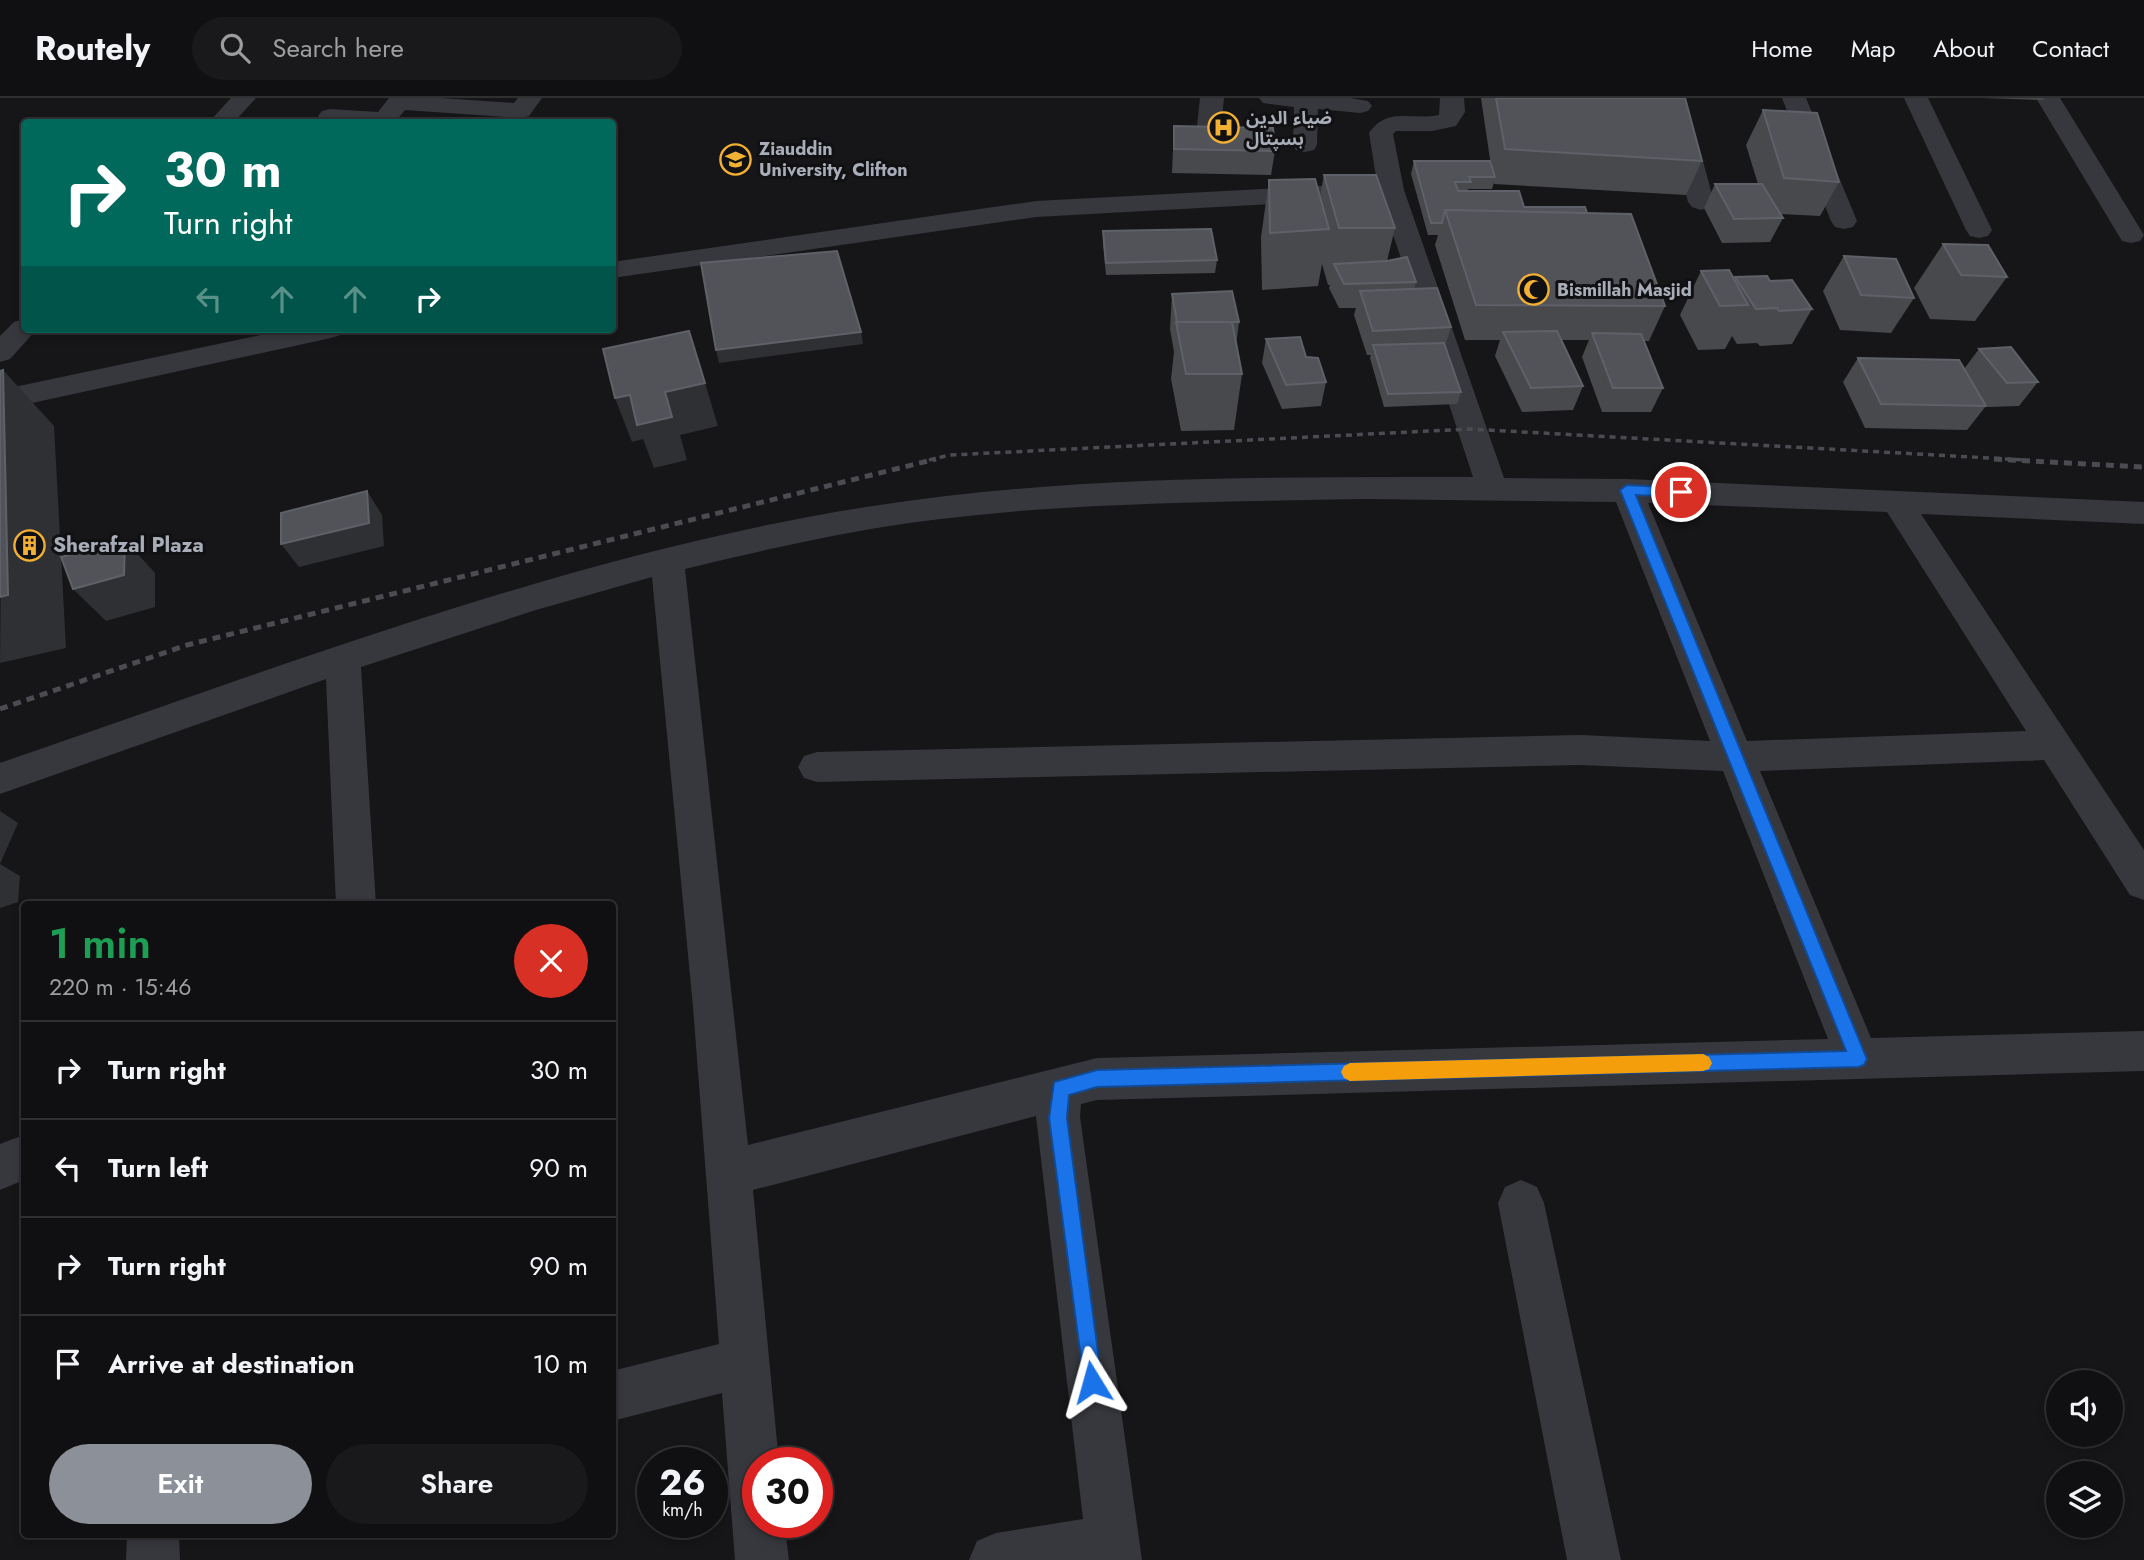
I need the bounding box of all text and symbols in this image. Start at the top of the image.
search box [192,17,682,80]
text: Routely [35,25,150,72]
icon: search [216,29,254,67]
text: Search here [272,29,404,67]
text: Home [1751,31,1813,66]
text: Map [1851,31,1895,66]
text: About [1933,31,1994,66]
text: Contact [2032,31,2109,66]
place label: ضیاء الدین ہسپتال [1246,105,1332,152]
hospital icon: ضیاء الدین ہسپتال [1206,111,1240,145]
text: 30 m [164,135,282,205]
place label: Ziauddin University, Clifton [759,136,908,183]
school or university icon: Ziauddin University, Clifton [719,142,753,176]
icon: right [49,147,140,238]
text: Turn right [164,200,293,246]
mosque icon: Bismillah Masjid [1517,273,1551,307]
place label: Bismillah Masjid [1557,277,1692,303]
icon: left [190,280,228,318]
icon: ahead [263,280,301,318]
icon: ahead [336,280,374,318]
icon: right [409,280,447,318]
pin [1651,462,1711,522]
icon: arrive [1662,473,1700,511]
building icon: Sherafzal Plaza [13,528,47,562]
place label: Sherafzal Plaza [53,530,204,560]
text: 1 min [49,913,151,974]
button: close [514,924,588,998]
text: 220 m · 15:46 [49,970,191,1004]
icon: right [49,1051,87,1089]
text: Turn right [108,1051,226,1089]
text: 30 m [530,1051,588,1089]
icon: left [49,1149,87,1187]
text: Turn left [108,1149,208,1187]
text: 90 m [529,1149,588,1187]
icon: right [49,1247,87,1285]
text: Turn right [108,1247,226,1285]
text: 90 m [529,1247,588,1285]
icon: arrive [49,1345,87,1383]
text: Arrive at destination [108,1345,355,1383]
text: 10 m [533,1345,588,1383]
position arrow [1055,1345,1129,1419]
map controls [2046,1370,2123,1538]
button: sound [2046,1370,2123,1447]
button: Exit [49,1444,312,1524]
button: Share [326,1444,588,1524]
speed limit sign: 30 [742,1447,833,1538]
text: 26 [659,1458,706,1508]
button: layers [2046,1461,2123,1538]
text: km/h [662,1497,703,1523]

